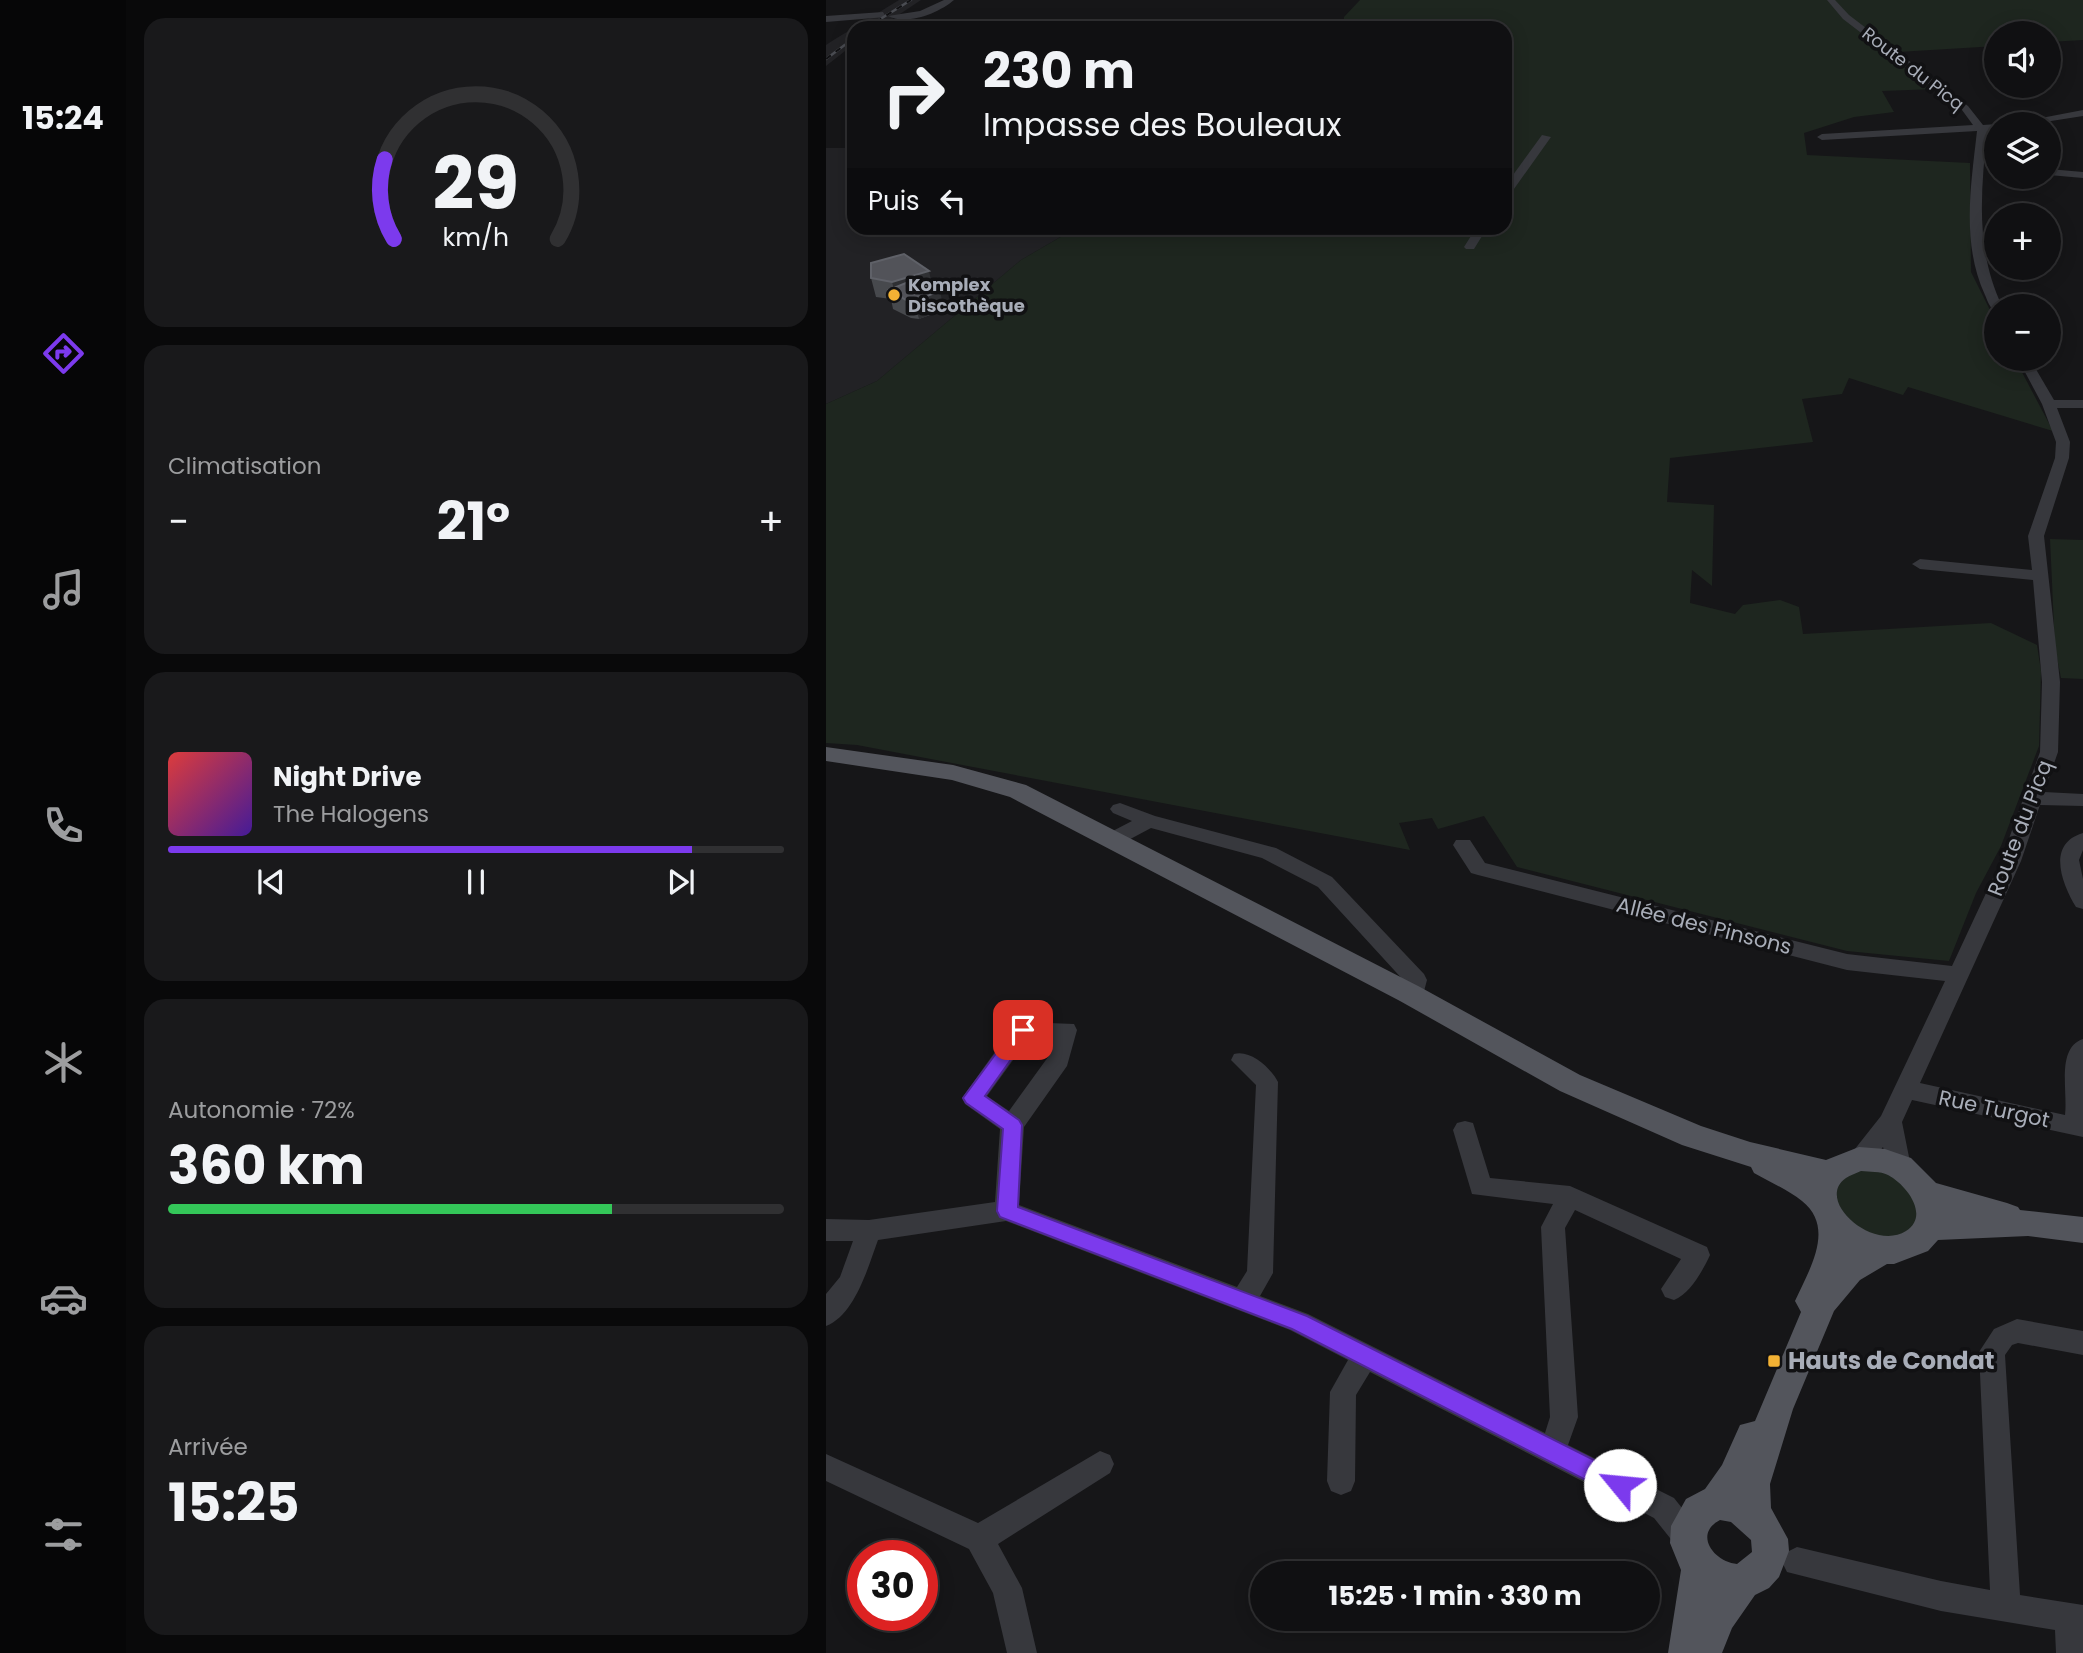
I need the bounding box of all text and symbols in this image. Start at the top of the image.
street label: Route du Picq [1857,21,1969,116]
map controls [1984,21,2061,371]
button: sound [1984,21,2061,98]
text: 230 m [983,37,1135,105]
icon: right [868,49,959,140]
text: 15:24 [22,95,104,140]
text: Impasse des Bouleaux [983,102,1341,147]
button: layers [1984,112,2061,189]
text: 29 [433,133,519,234]
icon: left [934,182,972,220]
text: Puis [868,183,920,219]
button: + [1984,203,2061,280]
text: km/h [443,219,509,254]
place label: Komplex Discothèque [908,272,1025,318]
marker: Komplex Discothèque [886,287,902,303]
button: − [1984,294,2061,371]
icon: directions [39,329,88,378]
text: Climatisation [168,450,321,482]
text: 21° [437,485,510,558]
text: − [168,495,189,548]
text: + [758,495,784,548]
icon: music [39,565,88,614]
street label: Route du Picq [1980,756,2059,900]
text: Night Drive [273,759,421,795]
text: The Halogens [273,798,429,830]
icon: phone [39,801,88,850]
icon: previous [252,863,290,901]
icon: pause [457,863,495,901]
icon: next [662,863,700,901]
street label: Allée des Pinsons [1614,890,1795,961]
pin [993,1000,1053,1060]
icon: arrive [1004,1011,1042,1049]
icon: climate [39,1038,88,1087]
street label: Rue Turgot [1936,1083,2052,1134]
text: Autonomie · 72% [168,1094,355,1126]
text: 360 km [168,1129,365,1202]
icon: car [39,1274,88,1323]
place label: Hauts de Condat [1788,1344,1995,1377]
marker: Hauts de Condat [1766,1353,1782,1369]
text: Arrivée [168,1431,248,1463]
position arrow [1583,1448,1657,1522]
text: 15:25 [168,1466,300,1539]
icon: filters [39,1510,88,1559]
speed limit sign: 30 [847,1540,938,1631]
text: 15:25 · 1 min · 330 m [1329,1578,1581,1614]

